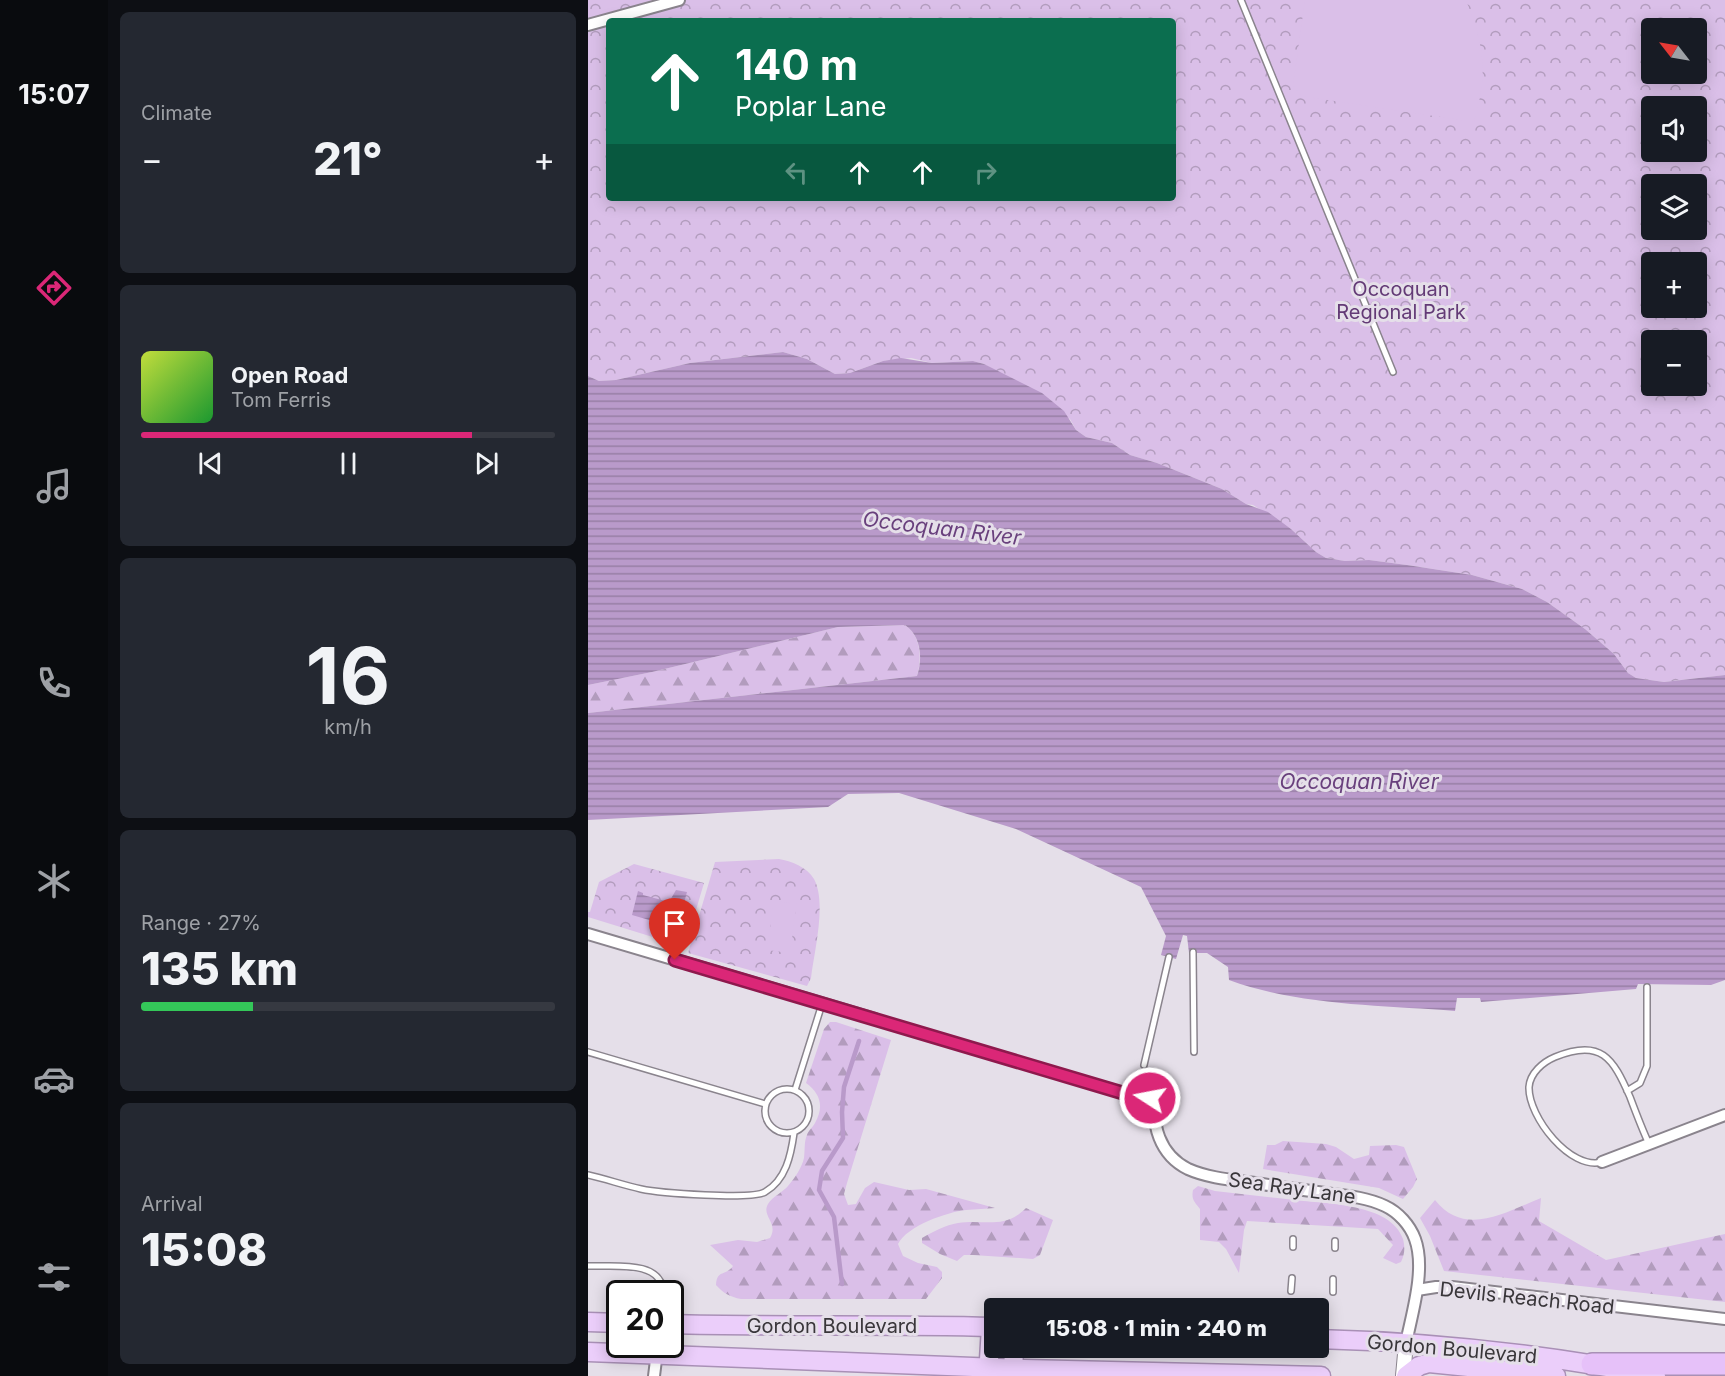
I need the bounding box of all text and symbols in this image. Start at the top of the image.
north arrow [1641,18,1707,84]
map controls [1641,18,1707,396]
text: 140 m [735,39,858,90]
icon: ahead [636,42,714,120]
text: 15:07 [18,78,90,111]
text: Poplar Lane [735,90,886,123]
button: sound [1641,96,1707,162]
text: Climate [141,101,212,125]
text: 21° [313,131,383,186]
text: − [141,139,163,179]
text: + [533,139,555,179]
icon: left [780,156,813,189]
icon: ahead [843,156,876,189]
icon: ahead [906,156,939,189]
icon: right [969,156,1002,189]
button: layers [1641,174,1707,240]
button: + [1641,252,1707,318]
icon: directions [33,267,75,309]
park label: Occoquan Regional Park [1336,277,1466,324]
button: − [1641,330,1707,396]
text: Open Road [231,362,348,388]
text: Tom Ferris [231,388,331,412]
icon: previous [194,447,227,480]
icon: pause [332,447,365,480]
icon: next [470,447,503,480]
icon: music [33,465,75,507]
water label: Occoquan River [861,506,1024,550]
text: 16 [306,628,390,723]
icon: phone [33,662,75,704]
text: km/h [324,715,372,739]
water label: Occoquan River [1279,769,1440,794]
icon: climate [33,860,75,902]
pin [649,898,700,960]
icon: arrive [658,907,691,940]
text: Range · 27% [141,911,261,935]
text: 135 km [141,941,298,996]
icon: car [33,1058,75,1100]
position arrow [1118,1066,1182,1130]
street label: Sea Ray Lane [1227,1167,1357,1209]
text: Arrival [141,1192,203,1216]
text: 15:08 [141,1222,267,1277]
icon: filters [33,1256,75,1298]
street label: Devils Reach Road [1438,1277,1616,1319]
speed limit sign: 20 [606,1280,684,1358]
street label: Gordon Boulevard [747,1314,917,1338]
text: 15:08 · 1 min · 240 m [1046,1315,1267,1341]
street label: Gordon Boulevard [1366,1330,1538,1368]

